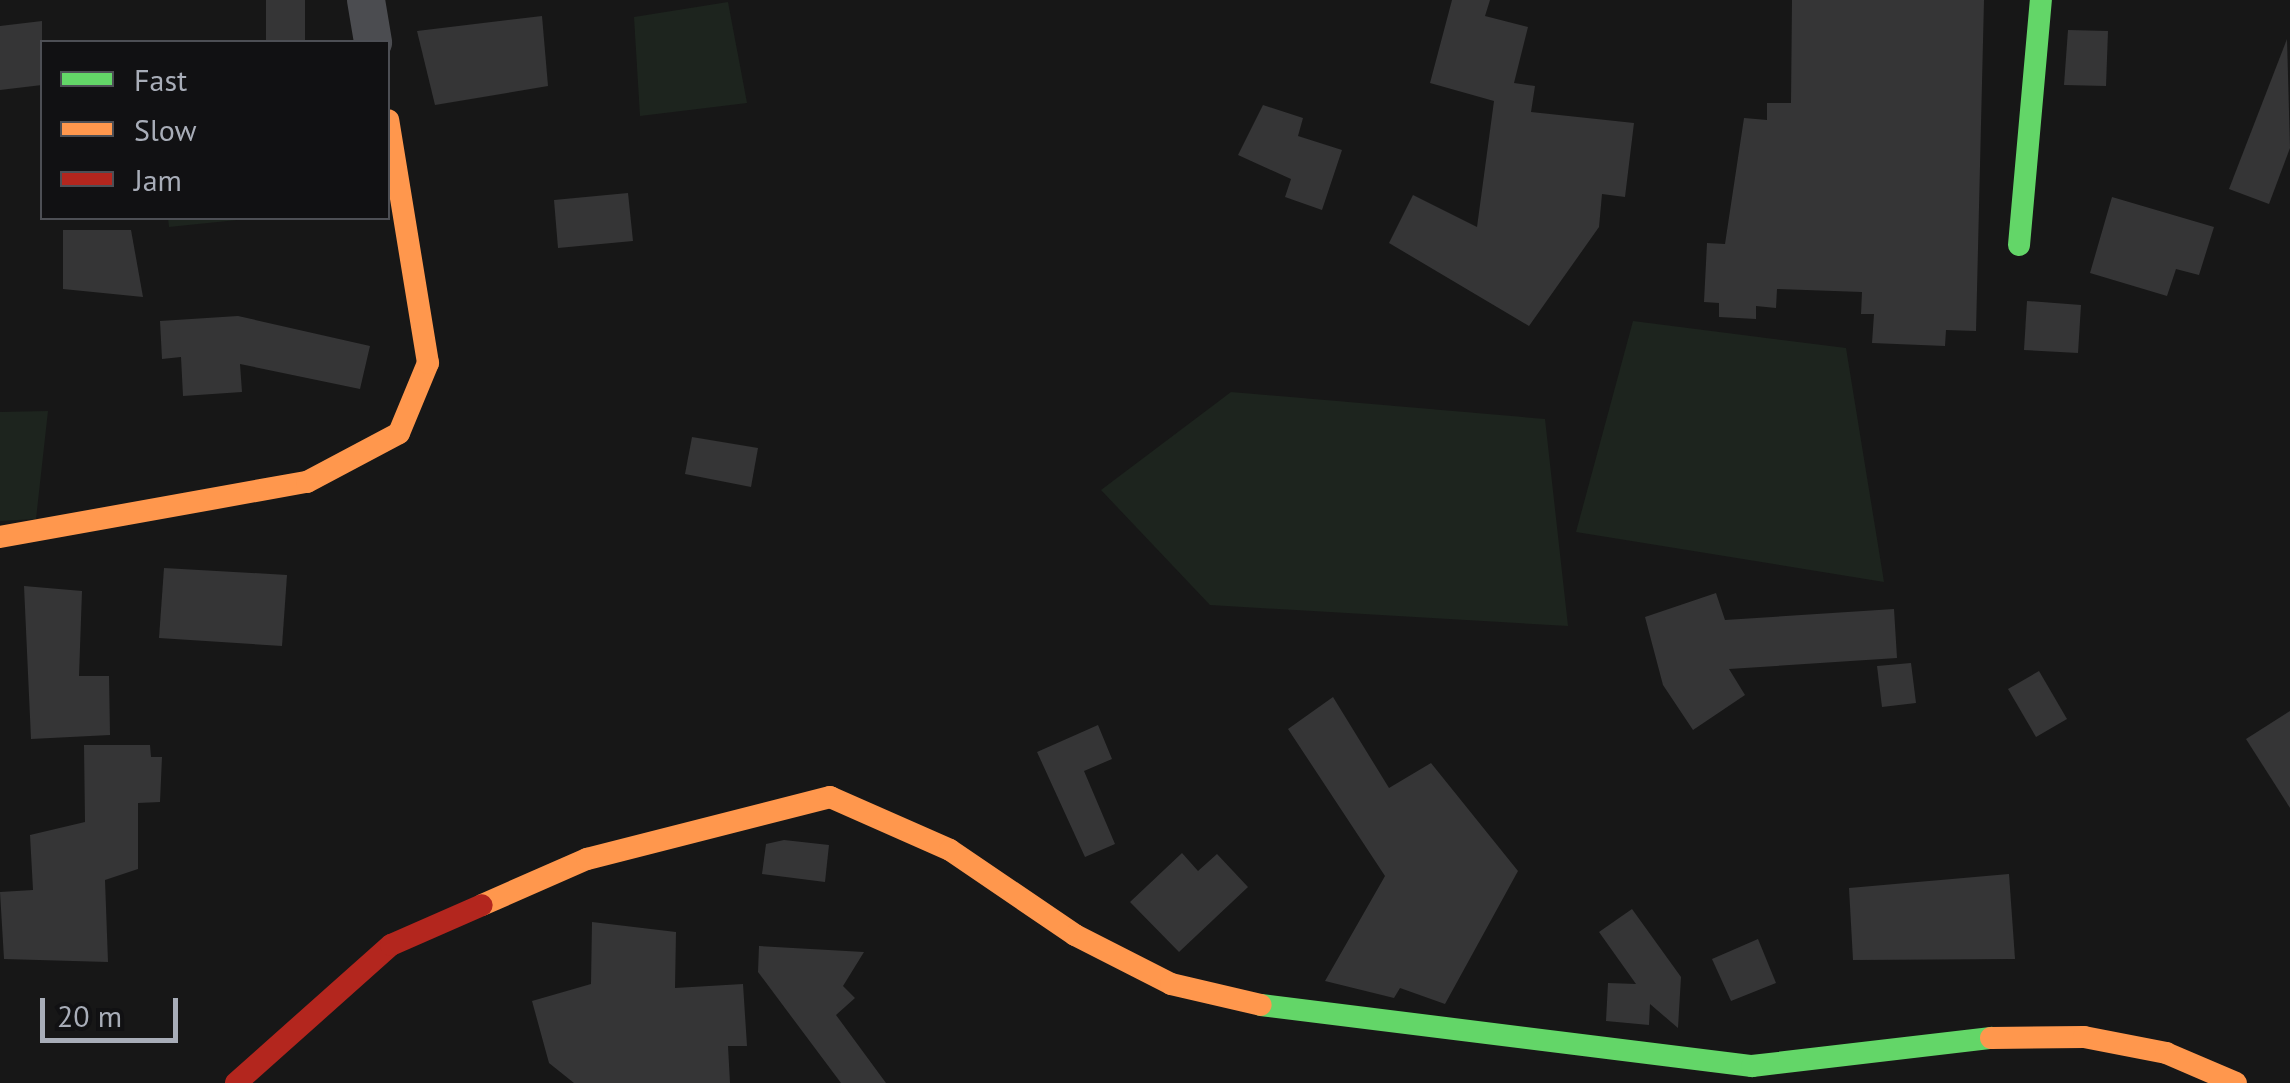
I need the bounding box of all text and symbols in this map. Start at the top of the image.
legend [40,40,390,220]
text: Fast [134,60,187,99]
text: Slow [134,110,197,149]
text: Jam [134,160,182,199]
scale bar [45,978,182,1040]
text: 20 m [57,996,122,1035]

